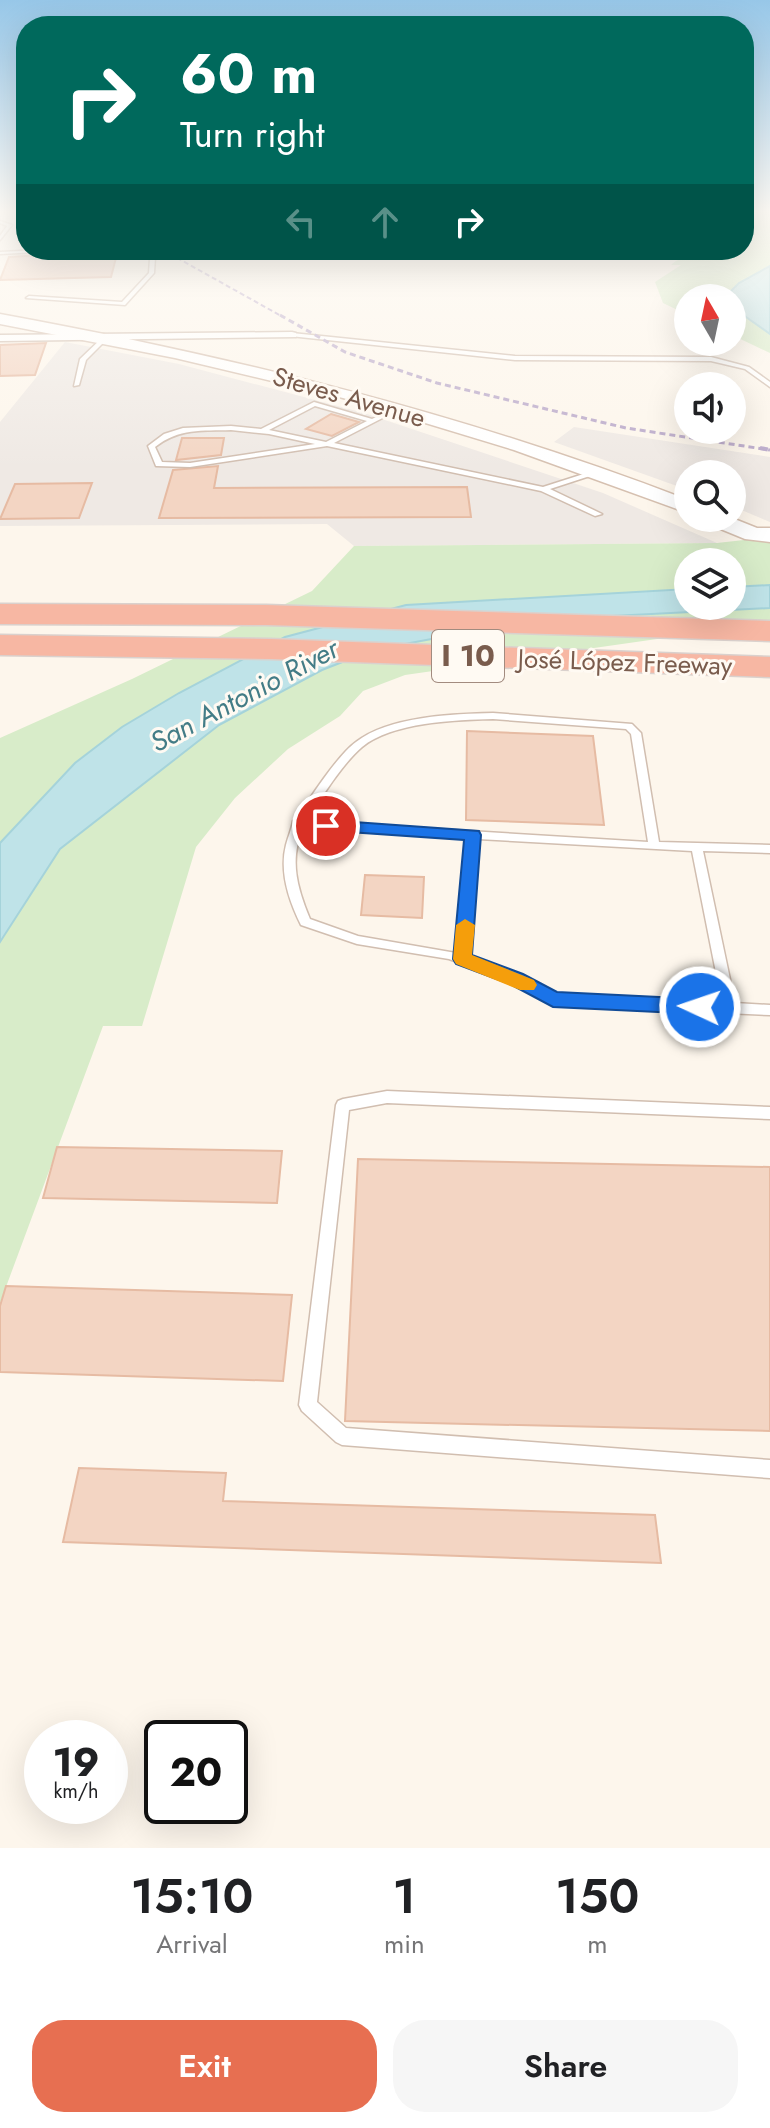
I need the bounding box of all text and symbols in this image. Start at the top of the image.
text: 60 m [180,33,317,114]
icon: right [48,48,152,152]
text: Turn right [180,108,325,160]
icon: left [279,200,323,244]
icon: ahead [363,200,407,244]
icon: right [447,200,491,244]
north arrow [674,284,746,356]
map controls [674,284,746,620]
street label: Steves Avenue [268,357,430,437]
button: sound [674,372,746,444]
button: search [674,460,746,532]
button: layers [674,548,746,620]
water label: San Antonio River [143,628,347,762]
road number: I 10 [432,630,504,682]
street label: José López Freeway [514,639,733,685]
pin [292,792,360,860]
icon: arrive [304,804,348,848]
position arrow [658,965,742,1049]
speed limit sign: 20 [144,1720,248,1824]
text: 19 [52,1733,100,1791]
text: km/h [53,1777,99,1806]
text: 15:10 [131,1862,253,1931]
text: 1 [393,1862,416,1931]
text: 150 [555,1862,639,1931]
text: Arrival [156,1925,228,1963]
text: min [384,1925,425,1963]
text: m [587,1925,607,1963]
button: Exit [32,2020,377,2112]
button: Share [393,2020,738,2112]

